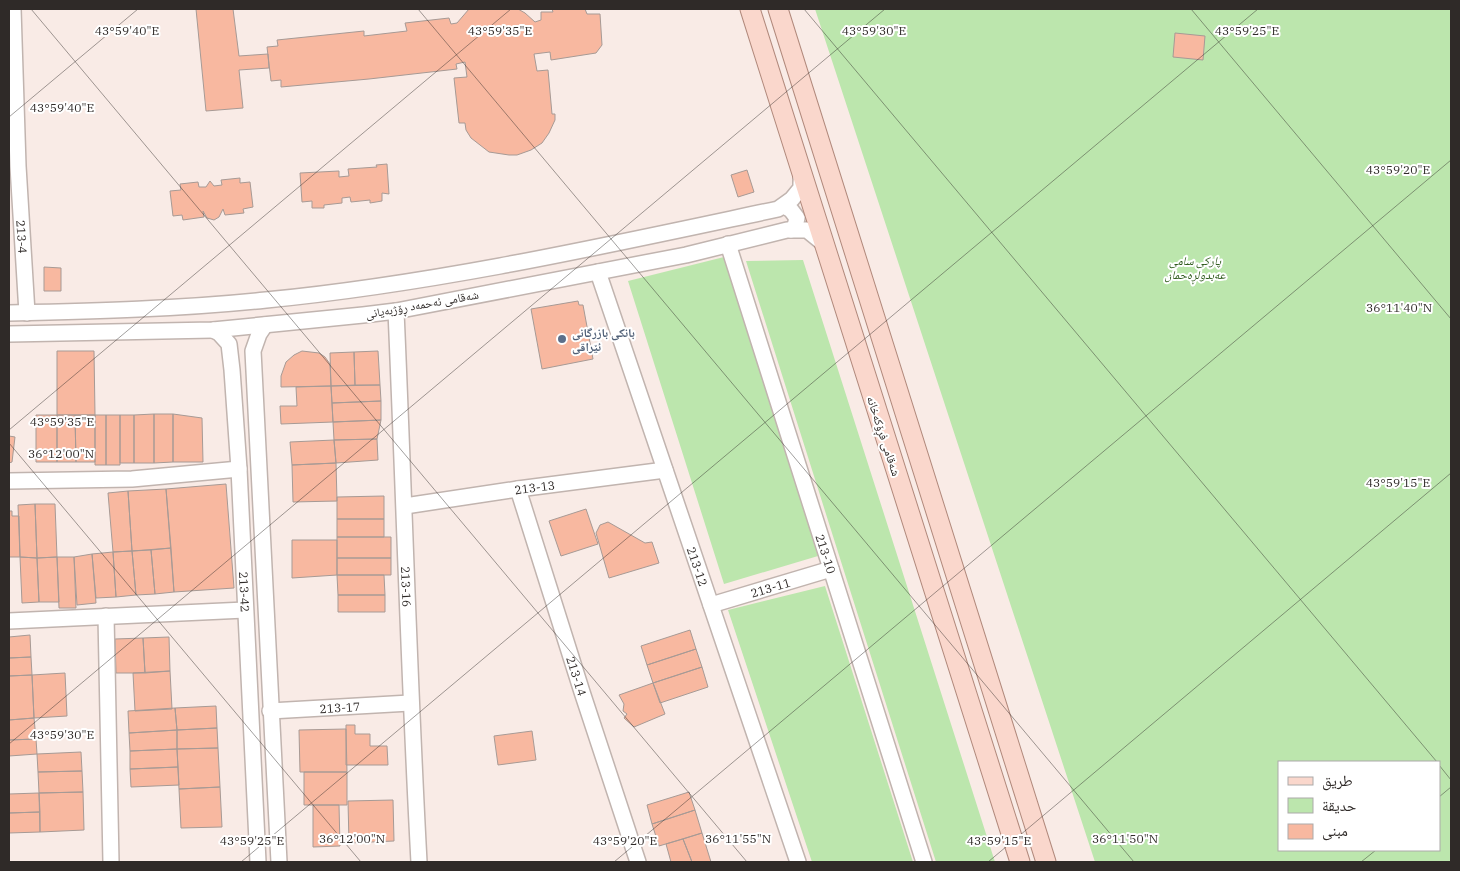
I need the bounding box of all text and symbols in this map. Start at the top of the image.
text: 43°59'40"E [95,23,159,38]
text: 43°59'35"E [468,23,532,38]
text: 43°59'30"E [842,23,906,38]
text: 43°59'25"E [1215,23,1279,38]
text: 43°59'40"E [30,100,94,115]
text: 43°59'20"E [1366,162,1430,177]
street label: 213-4 [14,220,31,254]
park label: پارکی سامی عەبدولڕەحمان [1164,253,1226,284]
street label: شەقامی ئەحمەد ڕۆژبەیانی [364,287,480,324]
text: 36°11'40"N [1366,300,1432,315]
place label: بانکی بازرگانی ئێراقی [572,325,635,355]
marker: بانکی بازرگانی ئێراقی [556,333,568,345]
street label: شەقامی فڕۆکەخانە [862,394,904,479]
text: 43°59'35"E [30,414,94,429]
text: 36°12'00"N [28,446,94,461]
text: 43°59'15"E [1366,475,1430,490]
street label: 213-13 [513,477,556,497]
street label: 213-10 [813,532,840,575]
street label: 213-12 [684,545,711,588]
street label: 213-16 [399,566,415,607]
street label: 213-42 [236,571,253,613]
street label: 213-11 [749,574,792,600]
street label: 213-14 [564,654,590,698]
street label: 213-17 [319,698,361,716]
text: 43°59'30"E [30,727,94,742]
legend [1278,761,1440,851]
text: طريق [1322,771,1353,791]
text: حديقة [1322,796,1357,815]
text: مبنى [1322,821,1348,841]
text: 36°12'00"N [319,831,385,846]
text: 36°11'55"N [705,831,771,846]
text: 36°11'50"N [1092,831,1158,846]
text: 43°59'25"E [220,833,284,848]
text: 43°59'20"E [593,833,657,848]
text: 43°59'15"E [967,833,1031,848]

